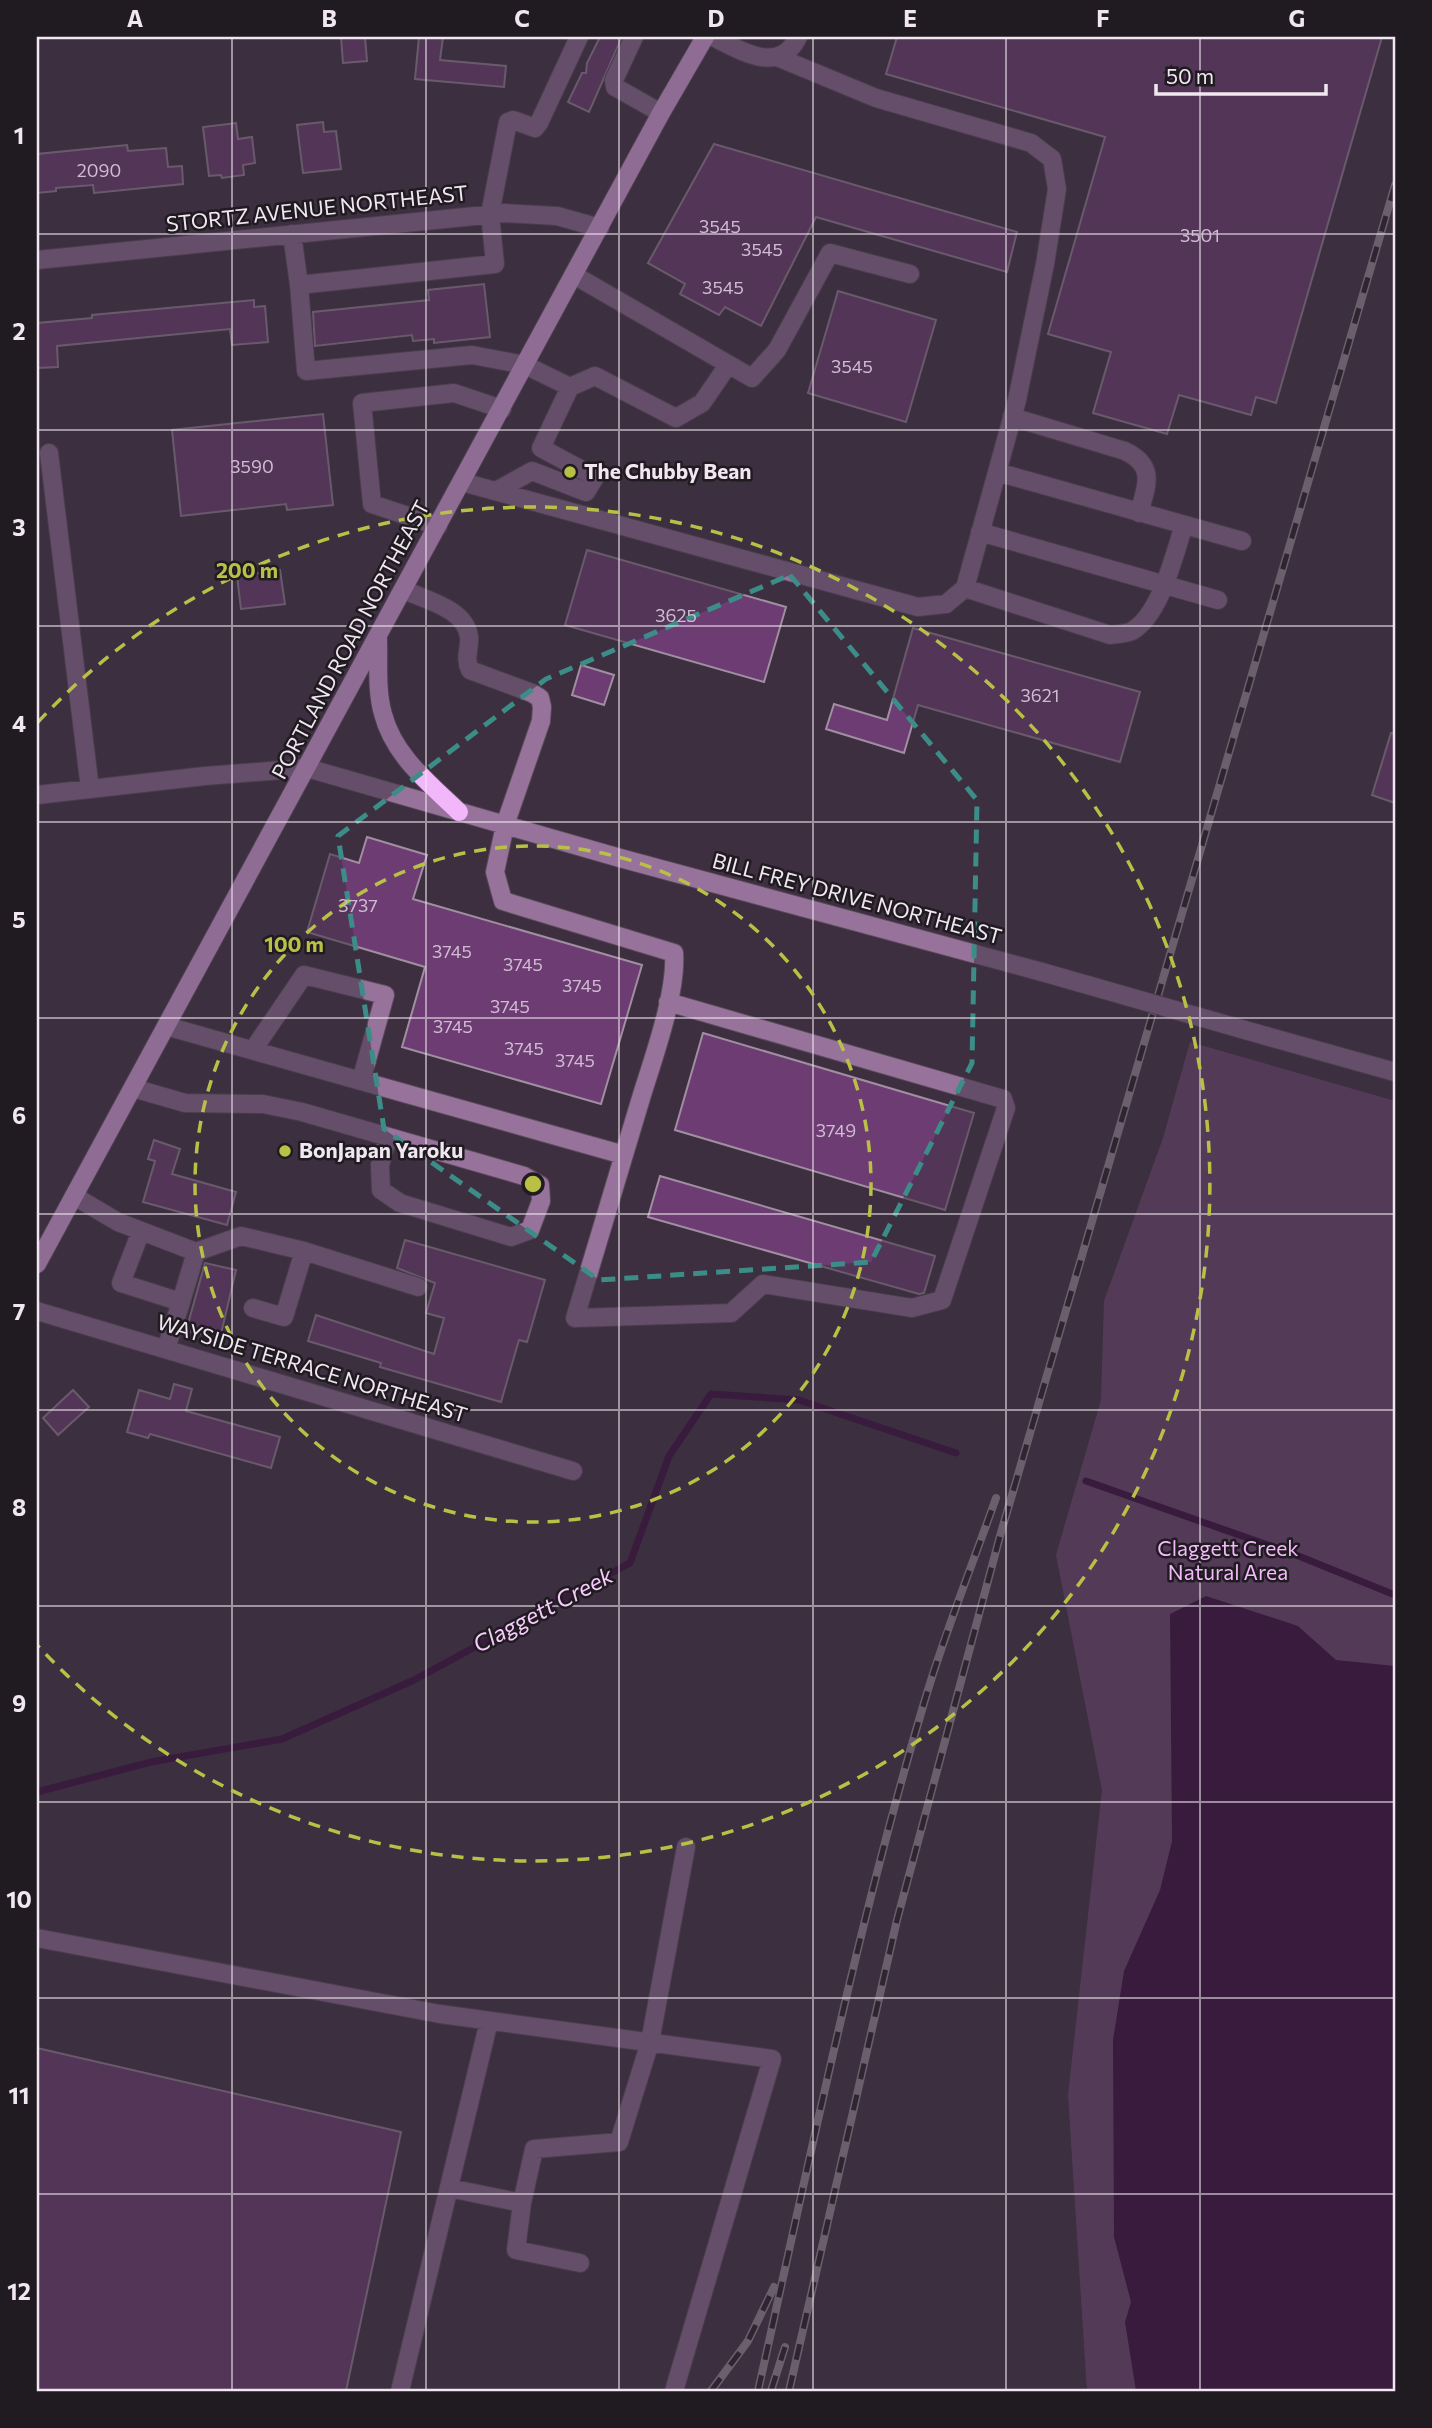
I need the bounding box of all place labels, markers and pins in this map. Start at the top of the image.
place label: The Chubby Bean [584,458,752,483]
marker: The Chubby Bean [562,464,578,480]
place label: BonJapan Yaroku [299,1137,463,1162]
marker: BonJapan Yaroku [277,1143,293,1159]
centre of rings [521,1172,545,1196]

